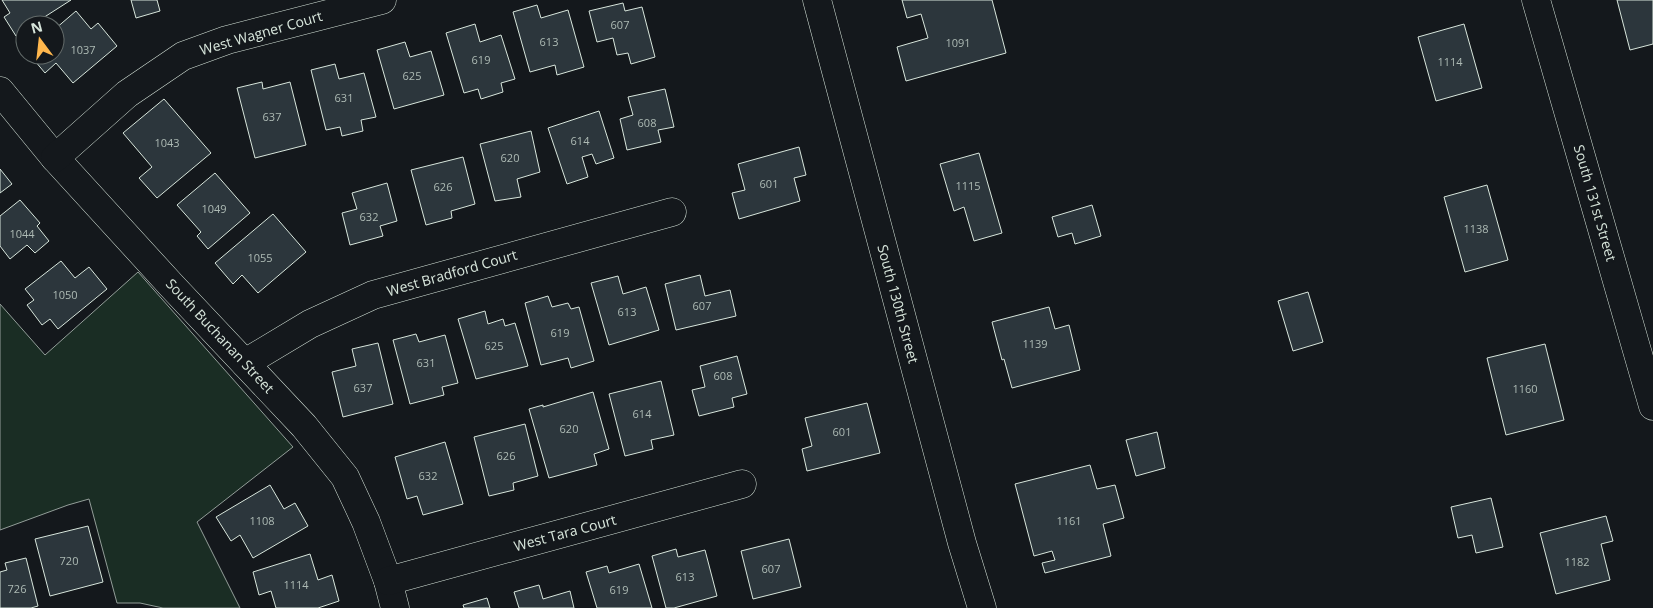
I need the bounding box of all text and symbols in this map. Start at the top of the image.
street label: West Wagner Court [197,6,324,59]
north arrow [15,15,65,65]
text: N [29,16,44,38]
house number: 607 [611,17,629,32]
house number: 613 [540,34,558,49]
house number: 1091 [945,35,971,50]
house number: 1037 [70,42,96,57]
house number: 619 [472,52,490,67]
house number: 1114 [1437,54,1463,69]
house number: 625 [403,68,421,83]
house number: 631 [335,90,353,105]
house number: 637 [263,109,281,124]
house number: 608 [638,115,656,130]
house number: 614 [571,133,590,148]
house number: 1043 [154,135,180,150]
street label: South 131st Street [1570,142,1621,263]
house number: 620 [501,150,519,165]
house number: 601 [760,176,778,191]
house number: 1115 [955,178,981,193]
house number: 626 [434,179,452,194]
house number: 1049 [201,201,227,216]
house number: 632 [360,209,378,224]
house number: 1138 [1463,221,1489,236]
house number: 1044 [9,226,35,241]
street label: South 130th Street [873,242,923,365]
street label: West Bradford Court [384,245,519,300]
house number: 1055 [247,250,273,265]
street label: South Buchanan Street [162,274,279,397]
house number: 1050 [52,287,78,302]
house number: 607 [693,298,711,313]
house number: 613 [618,304,636,319]
house number: 619 [551,325,569,340]
house number: 1139 [1022,336,1048,351]
house number: 625 [485,338,503,353]
house number: 631 [417,355,435,370]
house number: 608 [714,368,732,383]
house number: 637 [354,380,372,395]
house number: 1160 [1512,381,1538,396]
house number: 614 [633,406,652,421]
house number: 620 [560,421,578,436]
house number: 601 [833,424,851,439]
house number: 626 [497,448,515,463]
house number: 632 [419,468,437,483]
street label: West Tara Court [512,510,618,555]
house number: 1108 [249,513,275,528]
house number: 1161 [1056,513,1082,528]
house number: 720 [60,553,78,568]
house number: 1182 [1564,554,1590,569]
house number: 607 [762,561,780,576]
house number: 613 [676,569,694,584]
house number: 1114 [283,577,309,592]
house number: 726 [8,581,26,596]
house number: 619 [610,582,628,597]

